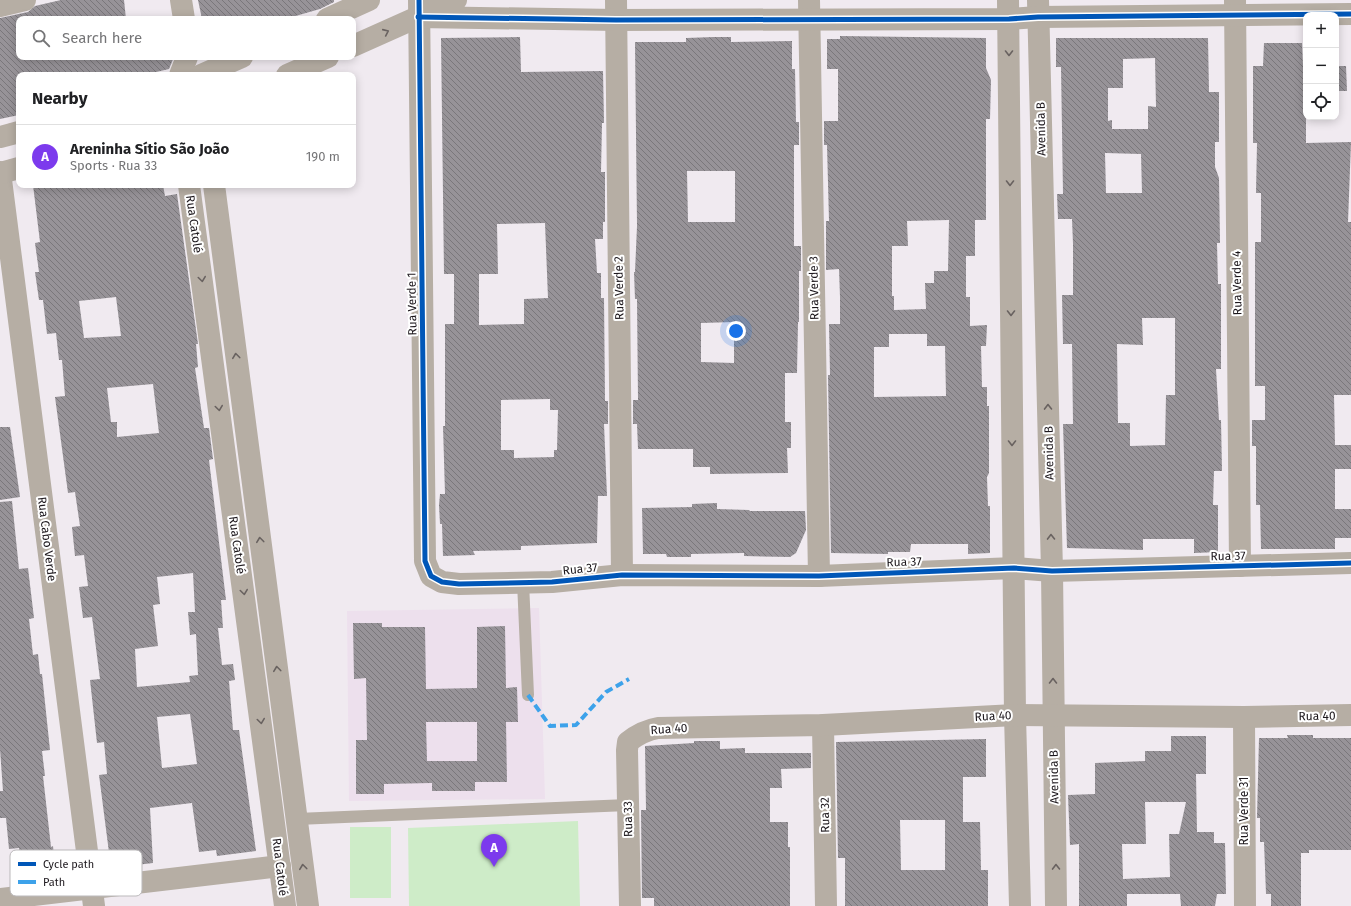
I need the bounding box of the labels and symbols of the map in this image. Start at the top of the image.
one-way arrow [381,29,389,37]
one-way arrow [1005,50,1013,56]
street label: Avenida B [1034,102,1048,156]
one-way arrow [1006,180,1014,186]
street label: Rua Catolé [183,194,205,254]
street label: Rua Verde 4 [1229,250,1245,315]
street label: Rua Verde 2 [611,256,627,320]
street label: Rua Verde 3 [806,256,822,320]
street label: Rua Verde 1 [404,272,420,336]
one-way arrow [197,276,206,282]
one-way arrow [1007,310,1015,316]
your location [726,321,746,341]
one-way arrow [232,353,241,359]
one-way arrow [1044,404,1052,410]
one-way arrow [214,405,223,411]
street label: Avenida B [1042,426,1056,480]
one-way arrow [1008,440,1017,446]
street label: Rua Cabo Verde [35,496,59,582]
street label: Rua Catolé [226,515,248,575]
one-way arrow [1047,534,1055,540]
one-way arrow [256,537,265,543]
street label: Rua 37 [1210,549,1246,563]
street label: Rua 37 [886,554,922,570]
street label: Rua 37 [562,560,598,578]
one-way arrow [239,589,248,595]
one-way arrow [273,666,282,672]
one-way arrow [1049,678,1057,684]
street label: Rua 40 [974,708,1012,724]
street label: Rua 40 [1298,709,1336,723]
one-way arrow [256,718,265,724]
street label: Rua 40 [650,721,688,737]
street label: Avenida B [1047,750,1061,804]
street label: Rua Verde 31 [1237,777,1251,845]
street label: Rua 32 [818,797,832,833]
street label: Rua 33 [621,801,635,837]
pin: A [481,834,507,867]
street label: Rua Catolé [270,837,290,897]
legend [10,850,142,896]
text: Cycle path [43,858,94,871]
one-way arrow [299,864,308,870]
one-way arrow [1051,864,1060,870]
text: Path [43,876,65,889]

